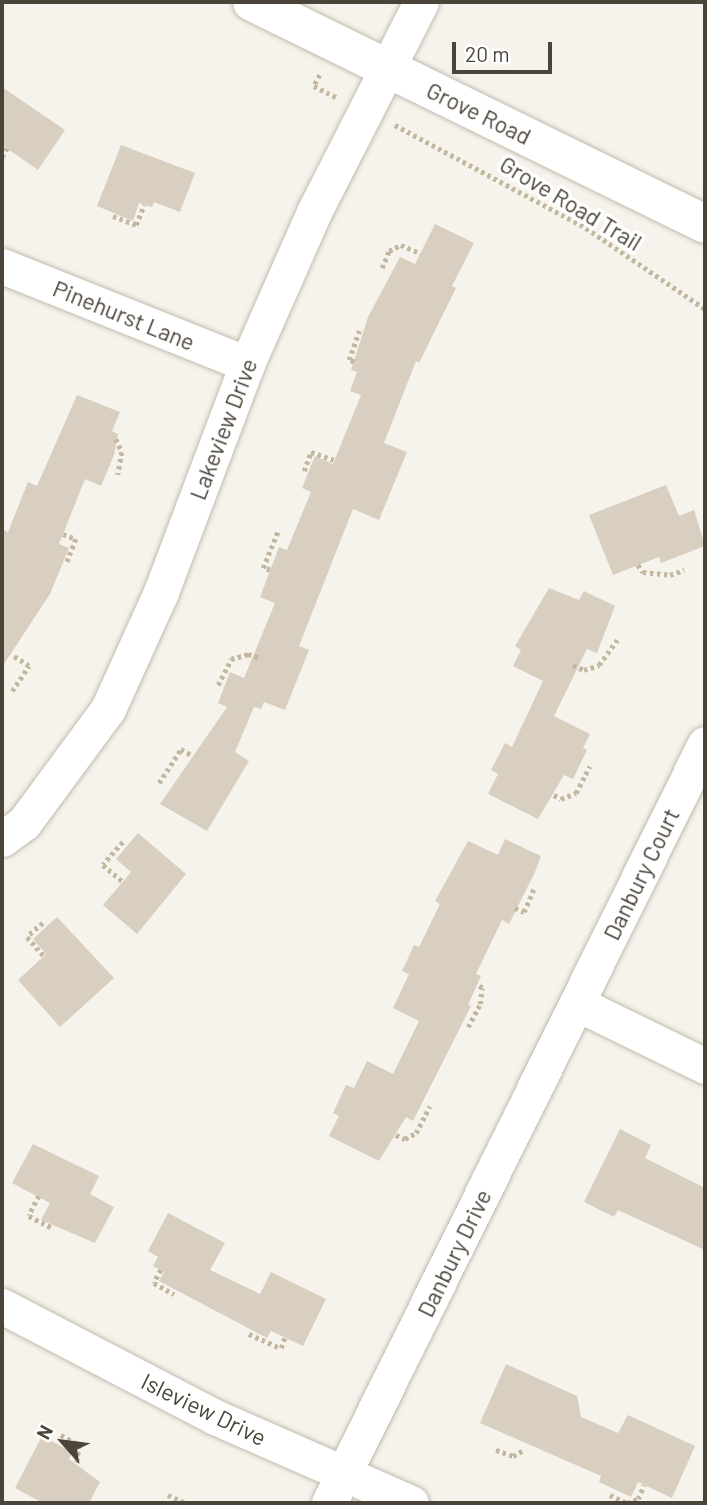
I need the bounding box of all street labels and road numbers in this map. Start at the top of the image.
street label: Grove Road [422,76,536,150]
street label: Grove Road Trail [495,150,647,256]
street label: Pinehurst Lane [49,274,199,356]
street label: Lakeview Drive [183,354,263,504]
street label: Danbury Court [597,804,685,944]
street label: Danbury Drive [411,1185,497,1321]
street label: Isleview Drive [137,1367,271,1451]

